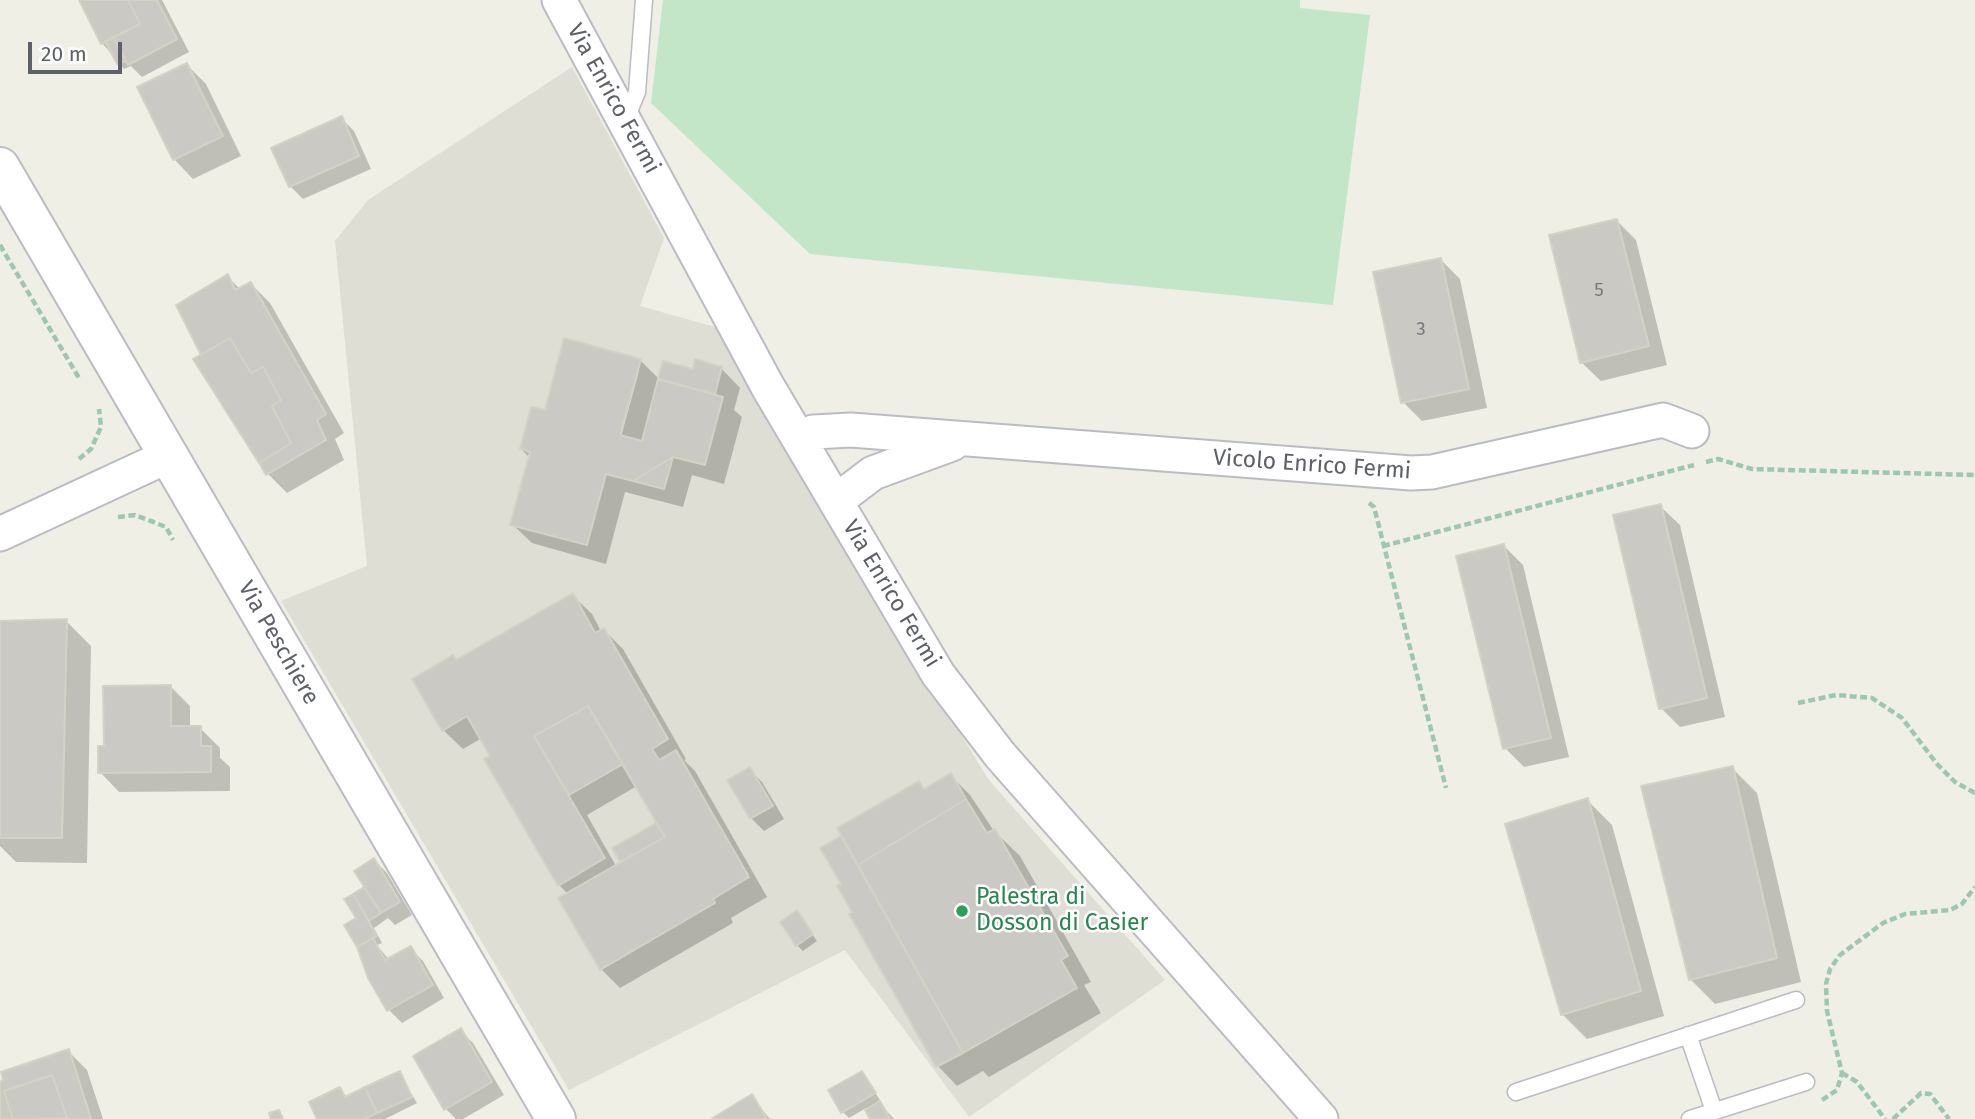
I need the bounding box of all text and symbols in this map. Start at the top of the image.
street label: Via Enrico Fermi [560,19,666,179]
scale bar [32,28,126,72]
text: 20 m [41,41,87,67]
house number: 5 [1594,280,1604,302]
house number: 3 [1416,319,1426,341]
street label: Vicolo Enrico Fermi [1212,444,1412,486]
street label: Via Enrico Fermi [836,515,946,673]
street label: Via Peschiere [232,576,324,710]
place label: Palestra di Dosson di Casier [976,884,1148,938]
marker: Palestra di Dosson di Casier [954,903,970,919]

